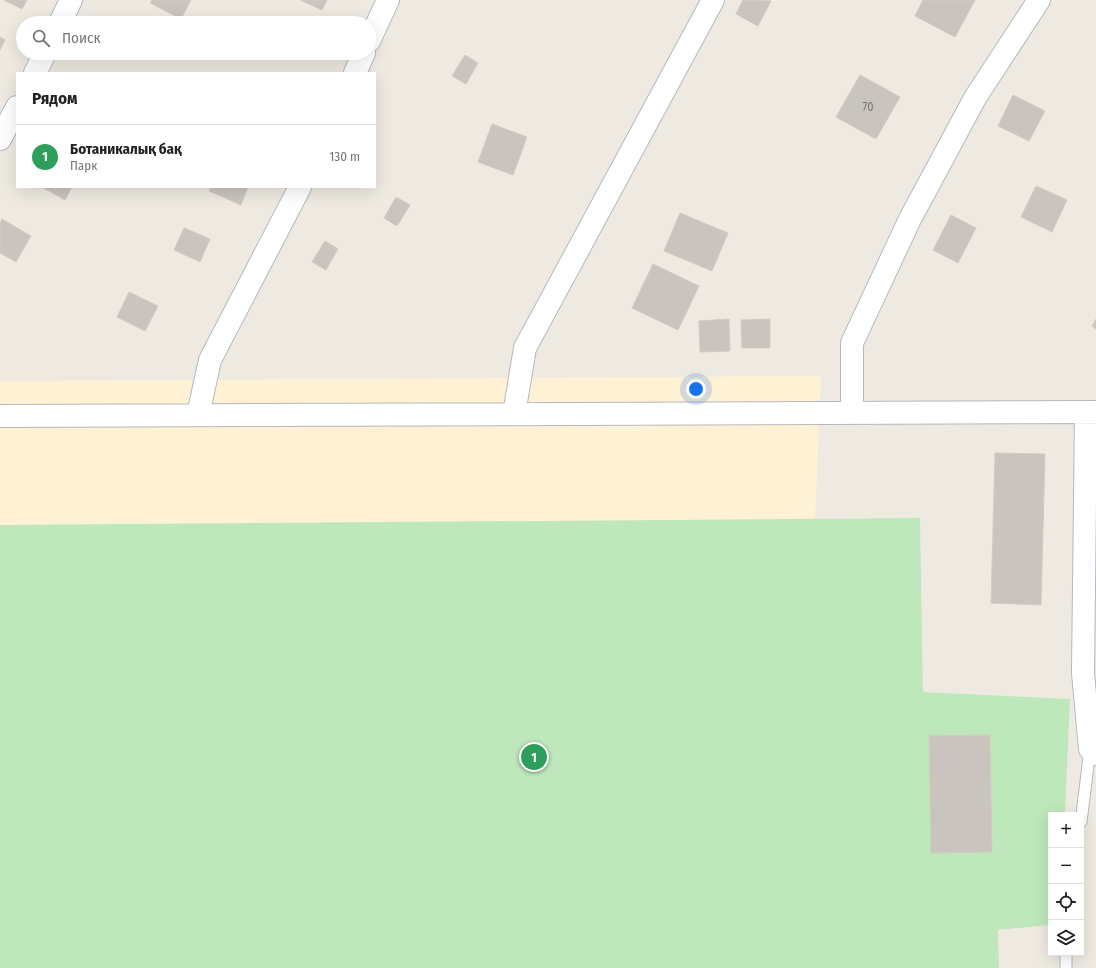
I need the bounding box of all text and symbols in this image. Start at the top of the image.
search box [16,16,376,60]
icon: search [30,27,52,49]
text: Поиск [62,29,100,47]
text: Рядом [32,88,77,109]
house number: 70 [863,100,873,114]
text: Ботаникалық бақ [70,140,182,158]
text: 1 [42,149,48,164]
text: 130 m [329,149,360,164]
text: Парк [70,158,97,173]
your location [686,379,706,399]
pin: 1 [521,742,547,772]
map controls [1048,812,1084,956]
button: + [1048,812,1084,848]
button: − [1048,848,1084,884]
button: locate [1048,884,1084,920]
button: layers [1048,920,1084,956]

